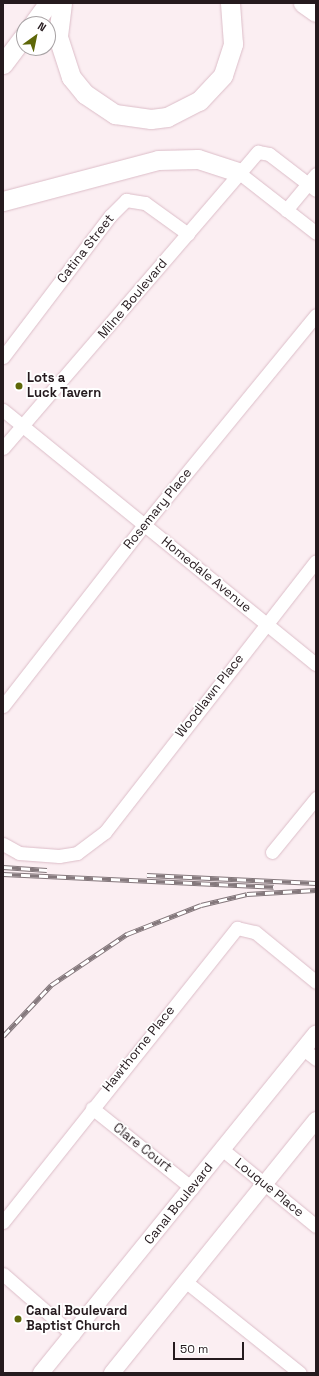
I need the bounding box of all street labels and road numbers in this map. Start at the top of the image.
street label: Catina Street [54,211,118,287]
street label: Milne Boulevard [95,256,171,342]
street label: Rosemary Place [121,465,195,553]
street label: Homedale Avenue [158,534,254,616]
street label: Woodlawn Place [173,651,247,741]
street label: Hawthorne Place [100,1003,178,1095]
street label: Clare Court [110,1120,174,1176]
street label: Louque Place [231,1155,307,1221]
street label: Canal Boulevard [141,1160,217,1248]

